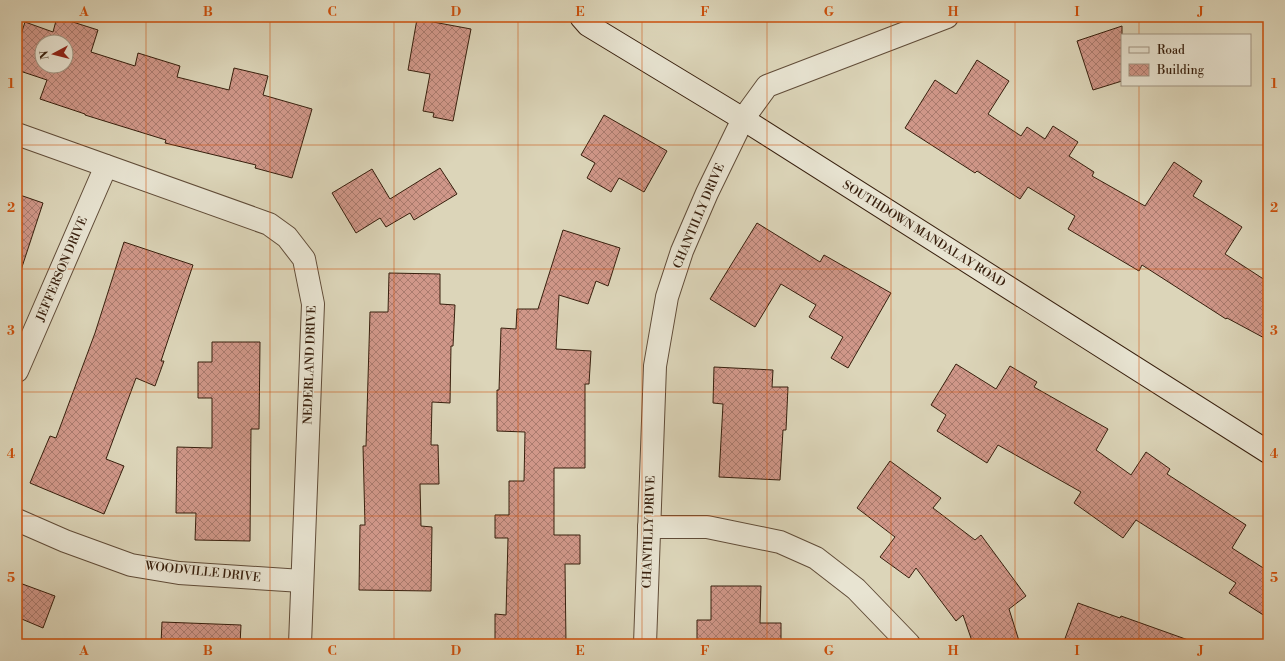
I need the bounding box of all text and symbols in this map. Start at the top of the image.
text: A [78,4,89,20]
text: B [203,4,213,20]
text: C [327,4,337,20]
text: D [451,4,461,20]
text: E [575,4,585,20]
text: F [700,4,710,20]
text: G [824,4,835,20]
text: H [948,4,959,20]
text: I [1074,4,1080,20]
text: J [1196,4,1204,20]
north arrow [34,34,74,74]
legend [1121,34,1251,86]
text: Road [1157,43,1185,58]
text: N [38,50,53,60]
text: Building [1156,63,1205,78]
text: 1 [8,76,15,92]
text: 1 [1271,76,1278,92]
street label: CHANTILLY DRIVE [670,161,728,271]
street label: SOUTHDOWN MANDALAY ROAD [840,177,1008,291]
text: 2 [7,200,15,216]
text: 2 [1270,200,1278,216]
street label: JEFFERSON DRIVE [33,214,91,325]
street label: NEDERLAND DRIVE [300,305,320,425]
text: 3 [7,323,15,339]
text: 3 [1270,323,1278,339]
text: 4 [7,446,16,462]
text: 4 [1270,446,1279,462]
street label: CHANTILLY DRIVE [640,475,658,589]
street label: WOODVILLE DRIVE [143,558,262,586]
text: 5 [7,570,15,586]
text: 5 [1270,570,1278,586]
text: A [78,643,89,659]
text: B [203,643,213,659]
text: C [327,643,337,659]
text: D [451,643,461,659]
text: E [575,643,585,659]
text: F [700,643,710,659]
text: G [824,643,835,659]
text: H [948,643,959,659]
text: I [1074,643,1080,659]
text: J [1196,643,1204,659]

